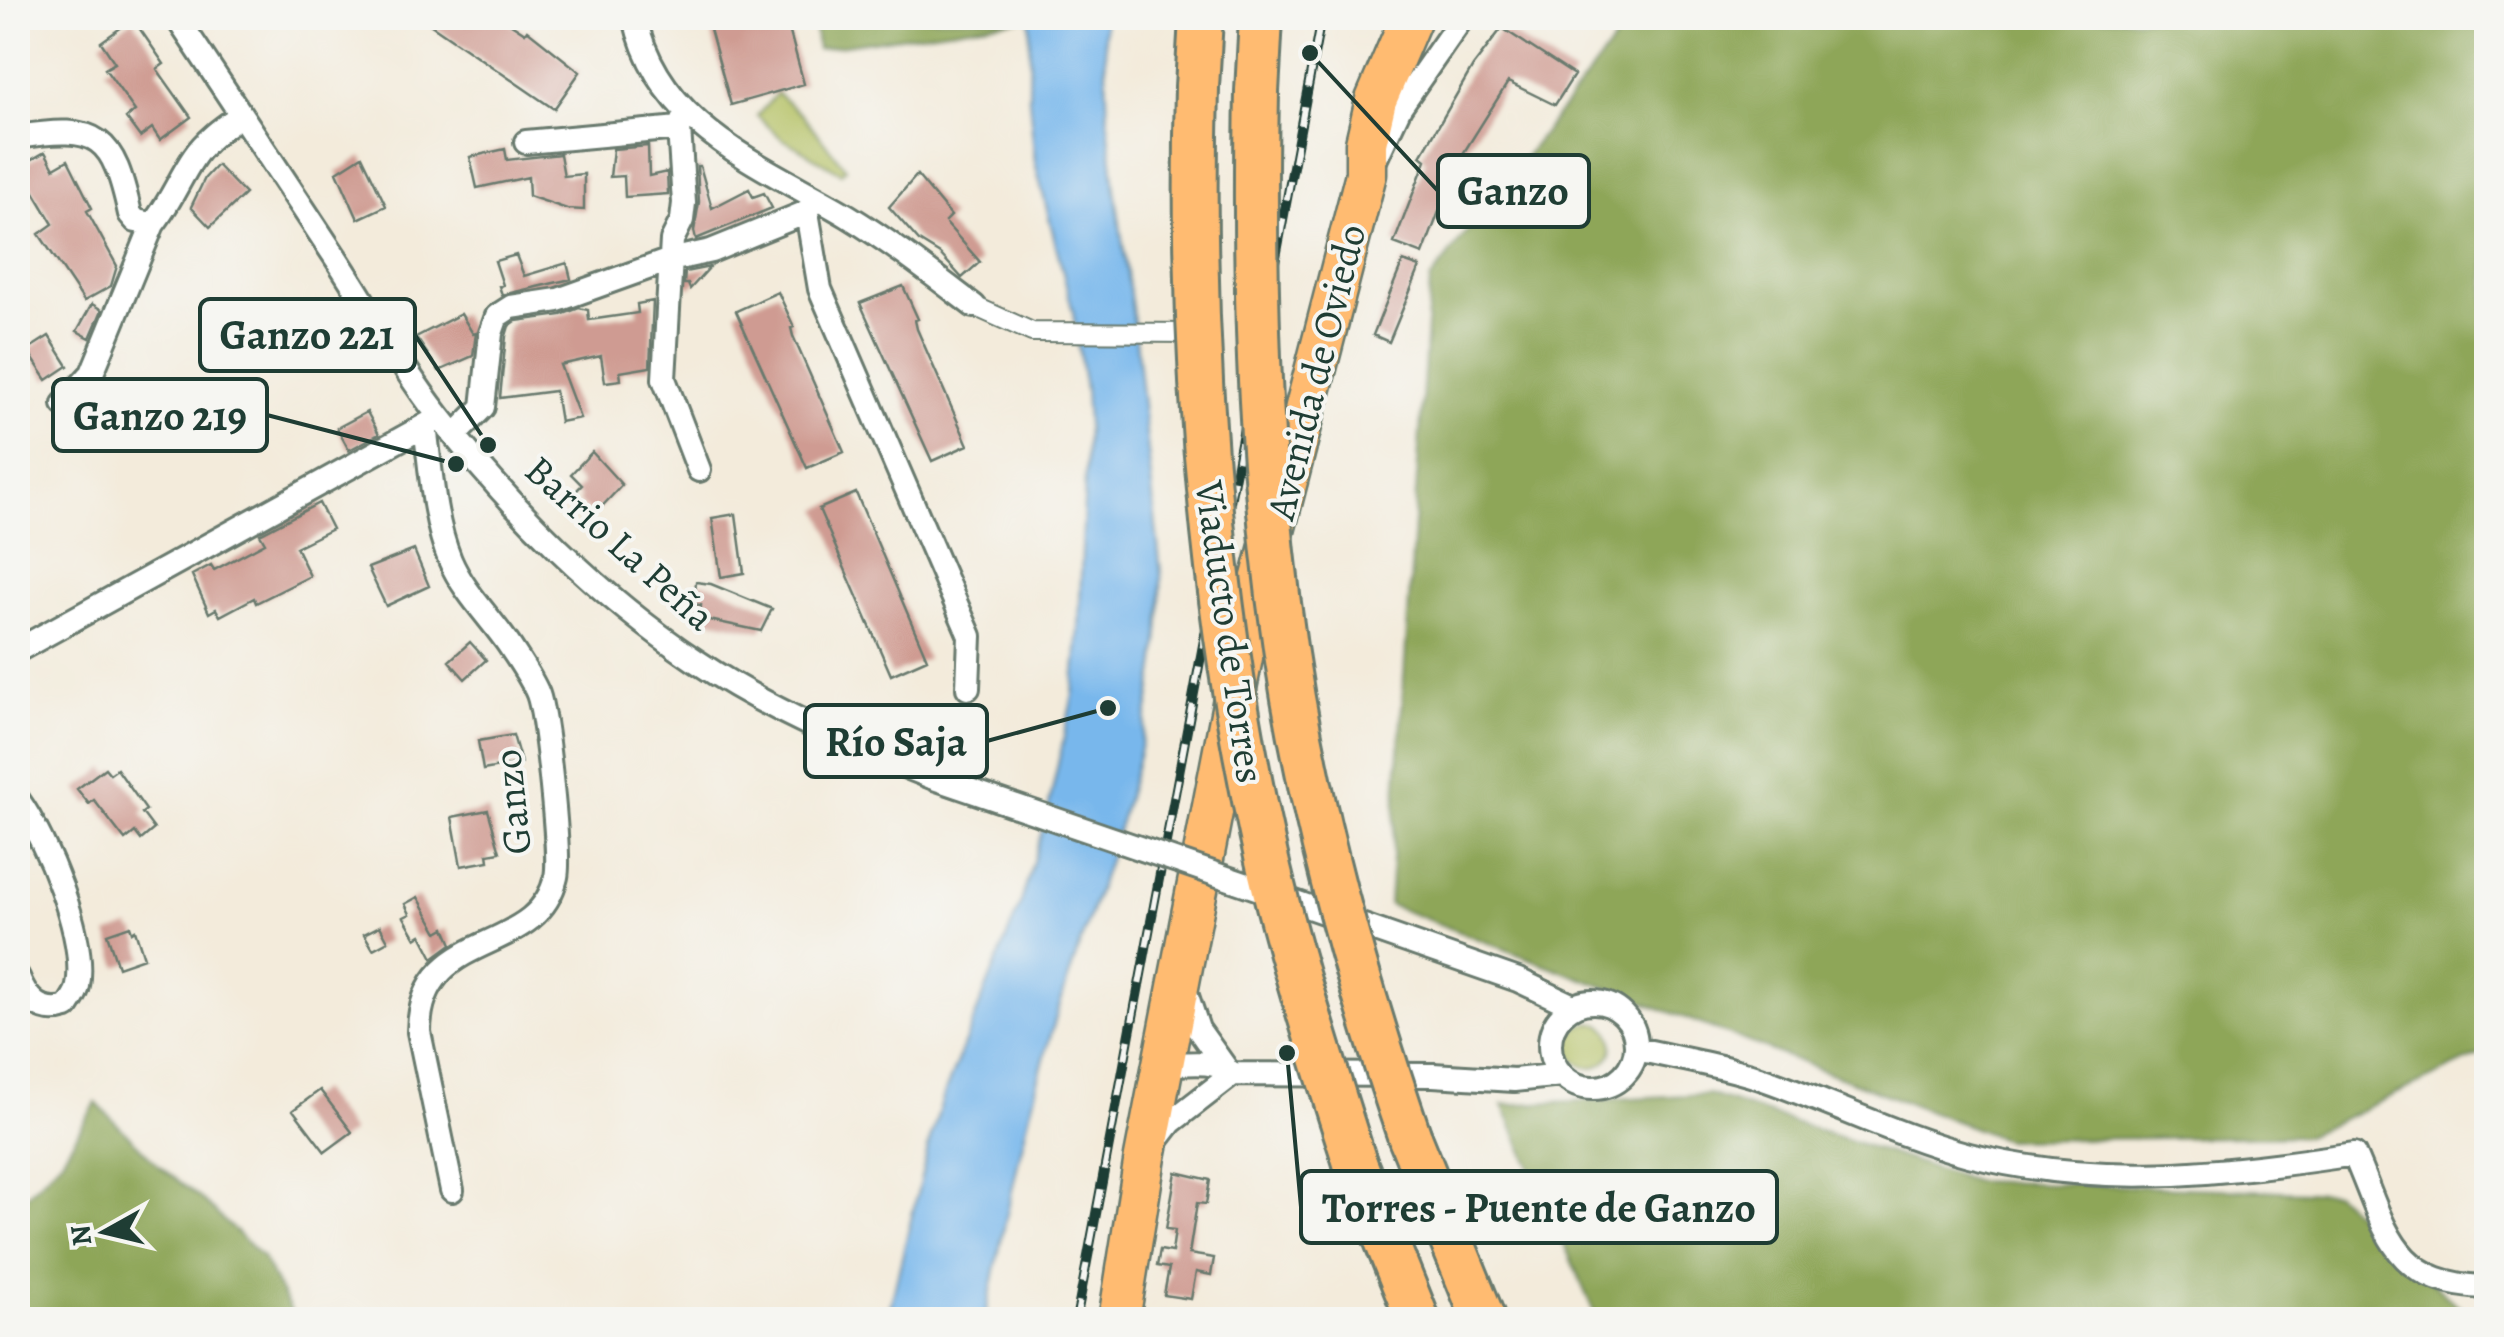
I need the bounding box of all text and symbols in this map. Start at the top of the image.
callout: Ganzo [1438,155,1589,227]
text: Ganzo [1457,162,1569,219]
street label: Avenida de Oviedo [1252,218,1379,526]
callout: Ganzo 221 [200,299,415,371]
text: Ganzo 221 [220,306,394,363]
callout: Ganzo 219 [53,379,267,451]
text: Ganzo 219 [73,387,247,444]
street label: Barrio La Peña [513,443,727,643]
street label: Viaducto de Torres [1181,476,1278,787]
callout: Río Saja [805,705,987,777]
text: Río Saja [825,713,968,770]
street label: Ganzo [479,747,545,857]
callout: Torres - Puente de Ganzo [1301,1171,1777,1243]
text: Torres - Puente de Ganzo [1322,1179,1756,1236]
north arrow [55,1182,155,1282]
text: N [61,1223,101,1248]

